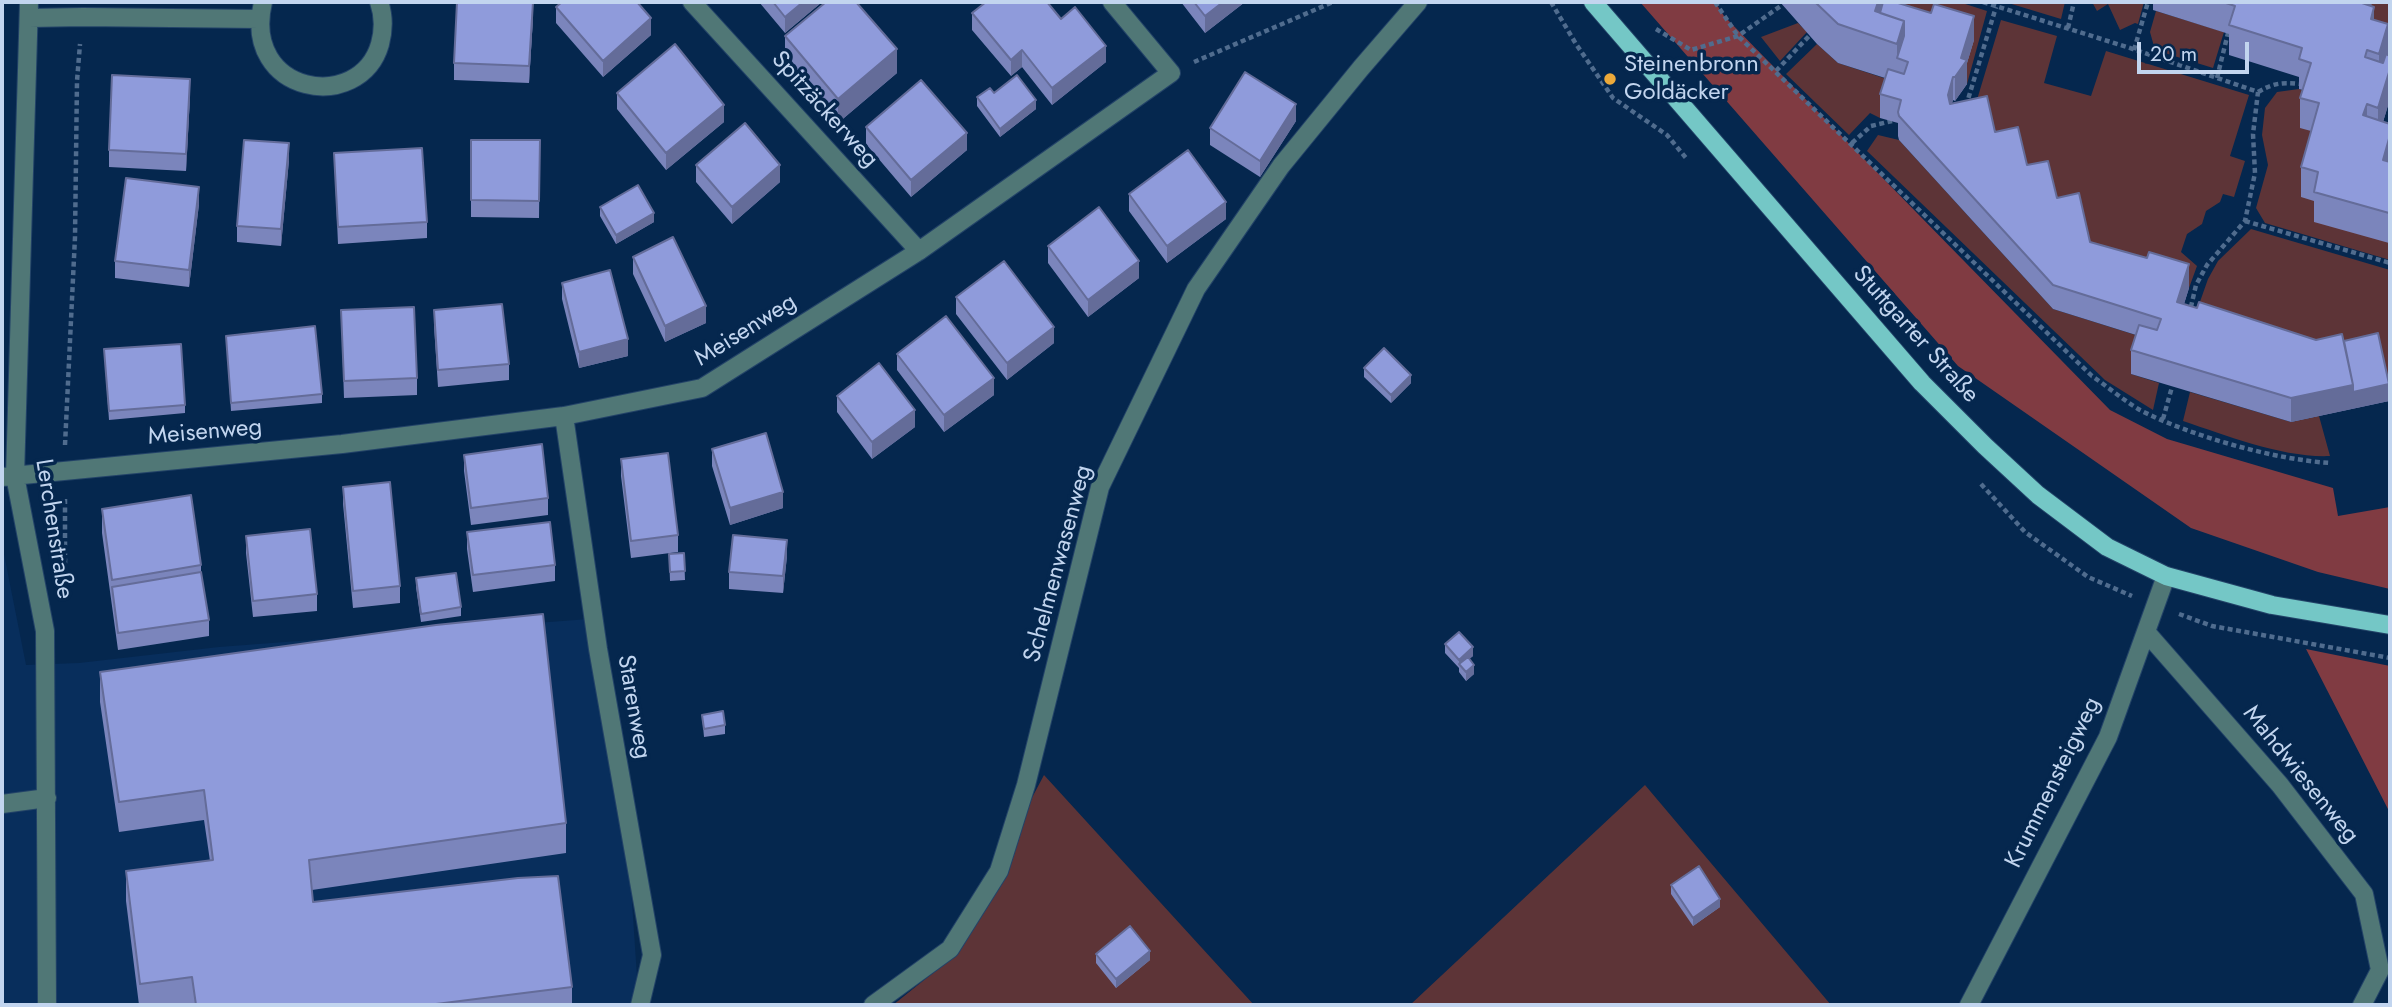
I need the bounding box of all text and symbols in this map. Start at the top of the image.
scale bar [2140,28,2252,72]
text: 20 m [2150,39,2197,69]
street label: Spitzäckerweg [764,46,884,174]
place label: Steinenbronn Goldäcker [1624,51,1759,107]
marker: Steinenbronn Goldäcker [1602,71,1618,87]
street label: Stuttgarter Straße [1846,260,1984,410]
street label: Meisenweg [690,288,802,374]
street label: Meisenweg [147,414,263,452]
street label: Lerchenstraße [28,457,78,601]
street label: Schelmenwasenweg [1019,462,1099,666]
street label: Starenweg [610,653,656,761]
street label: Krummensteigweg [2000,693,2108,873]
street label: Mahdwiesenweg [2236,700,2364,850]

